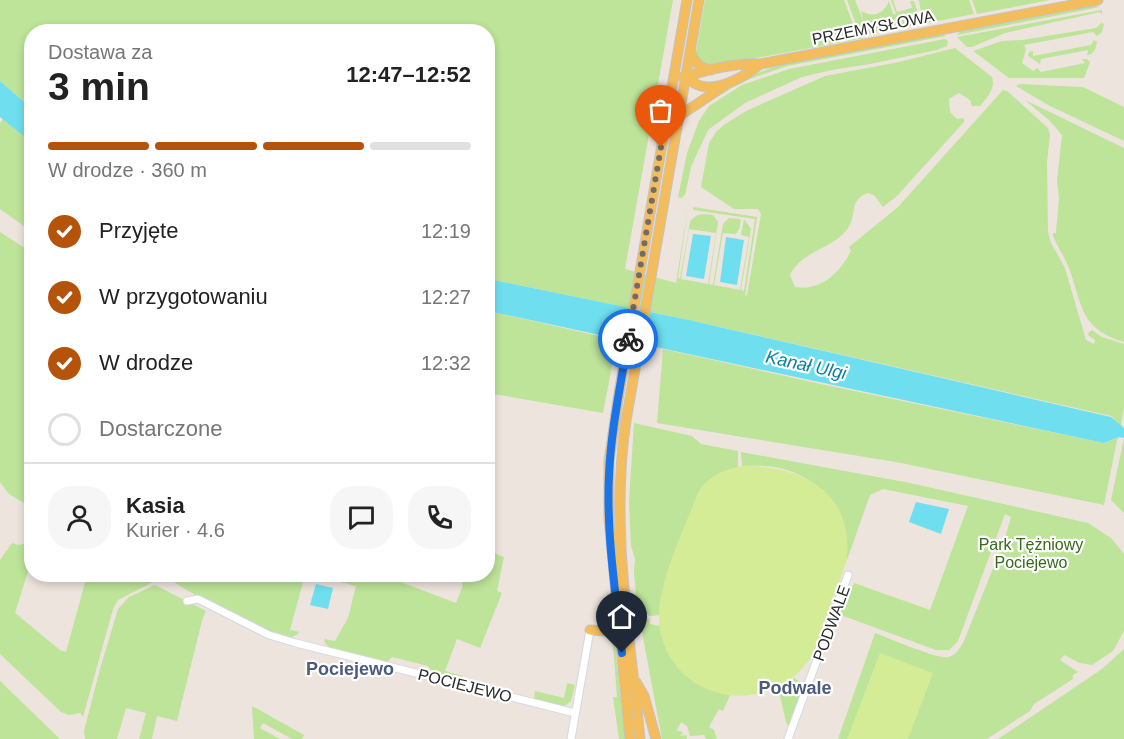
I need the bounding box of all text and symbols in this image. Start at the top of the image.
street label: PRZEMYSŁOWA [811,7,936,48]
text: Dostawa za [48,41,153,63]
text: 12:47–12:52 [346,62,471,87]
text: 3 min [48,65,150,108]
pin [635,85,686,147]
icon: bag [644,94,677,127]
text: W drodze · 360 m [48,159,207,181]
icon: check [48,215,81,248]
text: Przyjęte [99,218,178,243]
text: 12:19 [421,220,471,242]
icon: check [48,281,81,314]
text: W przygotowaniu [99,284,268,309]
text: 12:27 [421,286,471,308]
courier [598,309,658,369]
icon: bike [612,323,645,356]
icon: check [48,347,81,380]
water label: Kanał Ulgi [764,347,849,384]
text: W drodze [99,350,193,375]
text: 12:32 [421,352,471,374]
text: Dostarczone [99,416,223,441]
button: person [48,486,111,549]
button: chat [330,486,393,549]
button: phone [408,486,471,549]
text: Kasia [126,493,185,518]
text: Kurier · 4.6 [126,519,225,541]
park label: Park Tężniowy Pociejewo [979,536,1083,571]
street label: PODWALE [810,583,853,663]
pin [596,591,647,653]
icon: home [605,600,638,633]
district label: Pociejewo [306,659,394,679]
street label: POCIEJEWO [416,666,514,705]
district label: Podwale [758,678,832,698]

